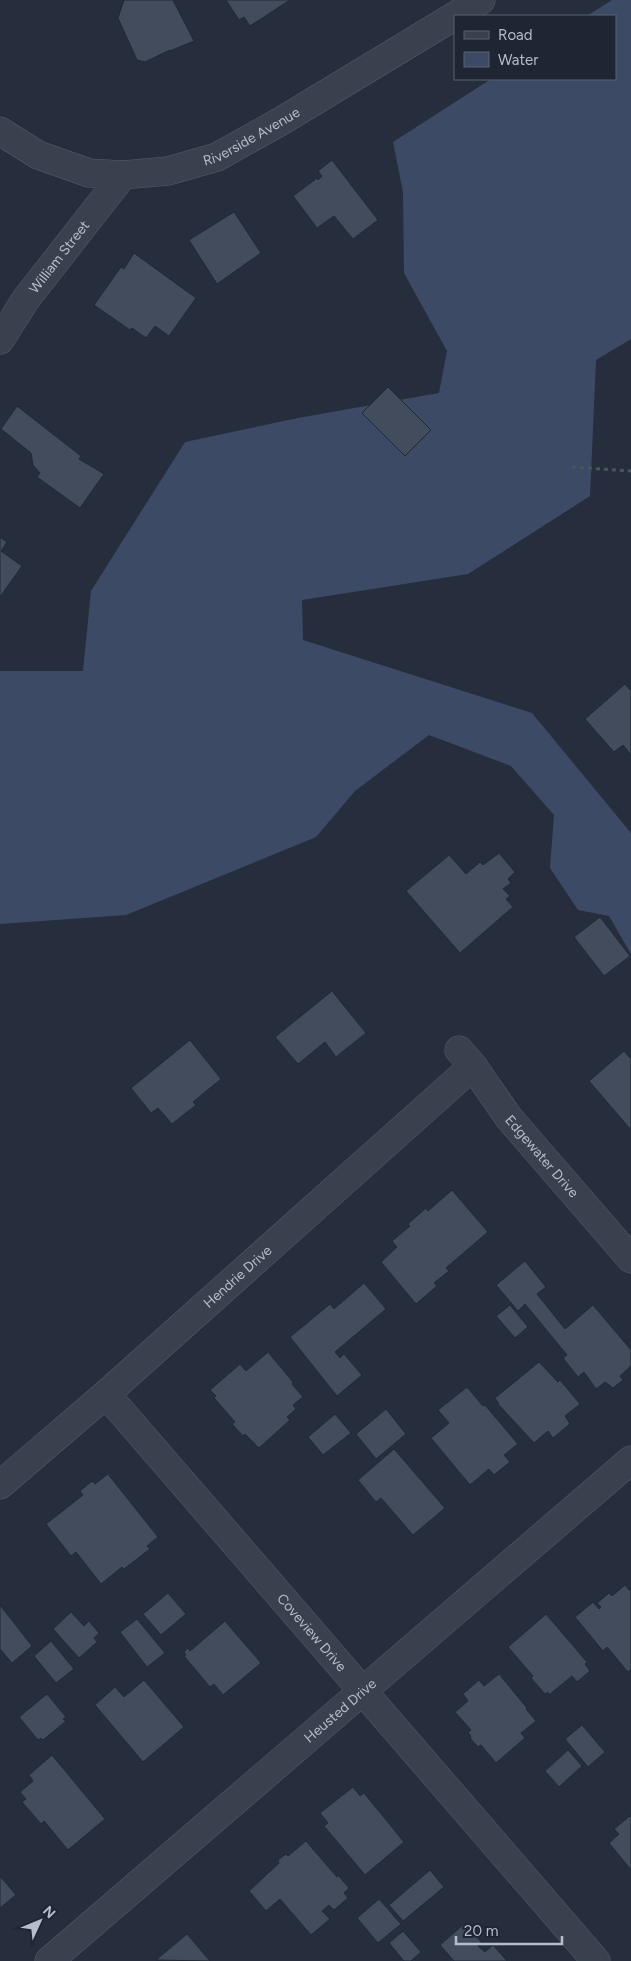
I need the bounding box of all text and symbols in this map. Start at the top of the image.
legend [454,15,616,80]
text: Road [498,26,533,44]
text: Water [498,51,538,69]
street label: Riverside Avenue [201,104,303,170]
street label: William Street [26,217,93,297]
street label: Edgewater Drive [501,1112,582,1202]
street label: Hendrie Drive [200,1242,276,1312]
street label: Coveview Drive [273,1590,350,1675]
street label: Heusted Drive [301,1675,380,1747]
north arrow [15,1896,65,1946]
text: N [39,1903,59,1922]
scale bar [456,1914,562,1946]
text: 20 m [464,1922,498,1940]

